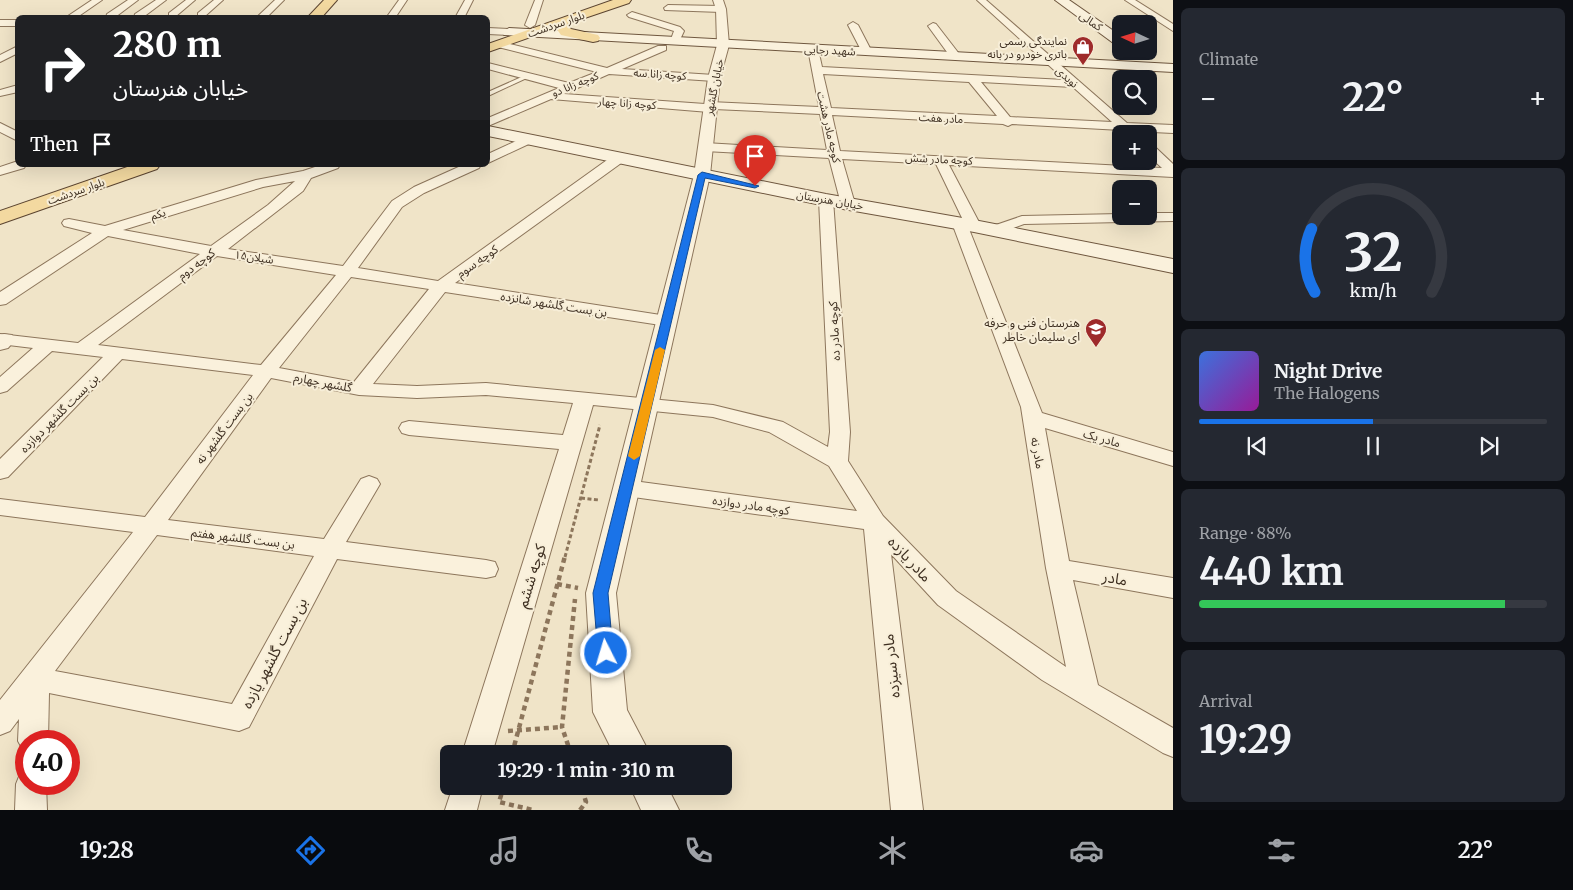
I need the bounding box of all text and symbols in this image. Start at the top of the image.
street label: بلوار سردشت [526,8,586,40]
street label: کمالی [1077,8,1106,34]
north arrow [1112,15,1158,60]
map controls [1112,15,1157,225]
text: 280 m [113,23,221,67]
place label: نمایندگی رسمی باتری خودرو در بانه [987,34,1067,61]
icon: right [30,35,95,100]
shop icon: نمایندگی رسمی باتری خودرو در بانه [1071,35,1095,66]
street label: شهید رجایی [804,42,856,58]
text: Climate [1199,49,1258,69]
street label: خیابان گلشهر [701,57,726,117]
street label: نویدی [1053,63,1081,91]
street label: کوچه زانا سه [633,65,688,84]
street label: کوچه زانا دو [549,68,601,101]
button: search [1112,70,1157,115]
text: خیابان هنرستان [113,74,248,102]
text: 22° [1342,74,1404,121]
text: − [1199,80,1218,116]
text: + [1528,80,1547,116]
street label: کوچه مادر هشت [813,90,844,165]
street label: کوچه زانا چهار [596,94,657,113]
street label: مادر هفت [918,110,964,126]
button: + [1112,125,1157,170]
icon: arrive [88,130,116,158]
text: Then [30,132,78,156]
pin [734,135,776,186]
icon: arrive [741,142,769,170]
street label: کوچه مادر شش [905,150,974,169]
street label: بلوار سردشت [46,175,106,207]
button: − [1112,180,1157,225]
street label: خیابان هنرستان [795,187,865,213]
street label: یکم [149,205,168,225]
text: 32 [1344,220,1402,285]
street label: کوچه سوم [453,241,503,282]
street label: کوچه دوم [174,244,220,285]
street label: شیلان۱۵ [233,247,275,267]
text: km/h [1349,279,1397,302]
street label: بن بست گلشهر شانزده [500,288,608,320]
street label: کوچه مادر ده [825,300,844,361]
place label: هنرستان فنی و حرفه ای سلیمان خاطر [984,315,1080,344]
school or university icon: هنرستان فنی و حرفه ای سلیمان خاطر [1084,317,1108,348]
text: Night Drive [1274,359,1382,383]
street label: گلشهر چهارم [292,369,354,397]
street label: بن بست گلشهر دوازده [16,370,102,456]
text: The Halogens [1274,383,1380,403]
street label: بن بست گلشهر نه [192,389,256,467]
street label: مادر یک [1082,426,1122,451]
icon: previous [1243,432,1271,460]
icon: pause [1359,432,1387,460]
icon: next [1475,432,1503,460]
street label: مادر نه [1028,436,1048,470]
street label: کوچه مادر دوازده [711,492,792,519]
text: Range · 88% [1199,523,1292,543]
street label: بن بست گللشهر هفتم [190,524,296,554]
street label: مادر یازده [884,532,936,586]
street label: کوچه ششم [512,541,552,611]
text: 440 km [1199,548,1344,595]
street label: مادر [1100,566,1129,590]
street label: بن بست گلشهر یازده [237,594,311,712]
position arrow [579,626,631,678]
street label: مادر سیزده [878,633,904,699]
text: Arrival [1199,691,1252,711]
text: 19:29 [1199,716,1292,763]
speed limit sign: 40 [15,730,80,795]
text: 19:29 · 1 min · 310 m [497,758,675,782]
icon: directions [293,833,328,868]
icon: music [487,833,522,868]
icon: phone [681,833,716,868]
icon: climate [875,833,910,868]
icon: car [1069,833,1104,868]
icon: filters [1264,833,1299,868]
text: 19:28 [80,836,134,864]
text: 22° [1458,836,1493,864]

